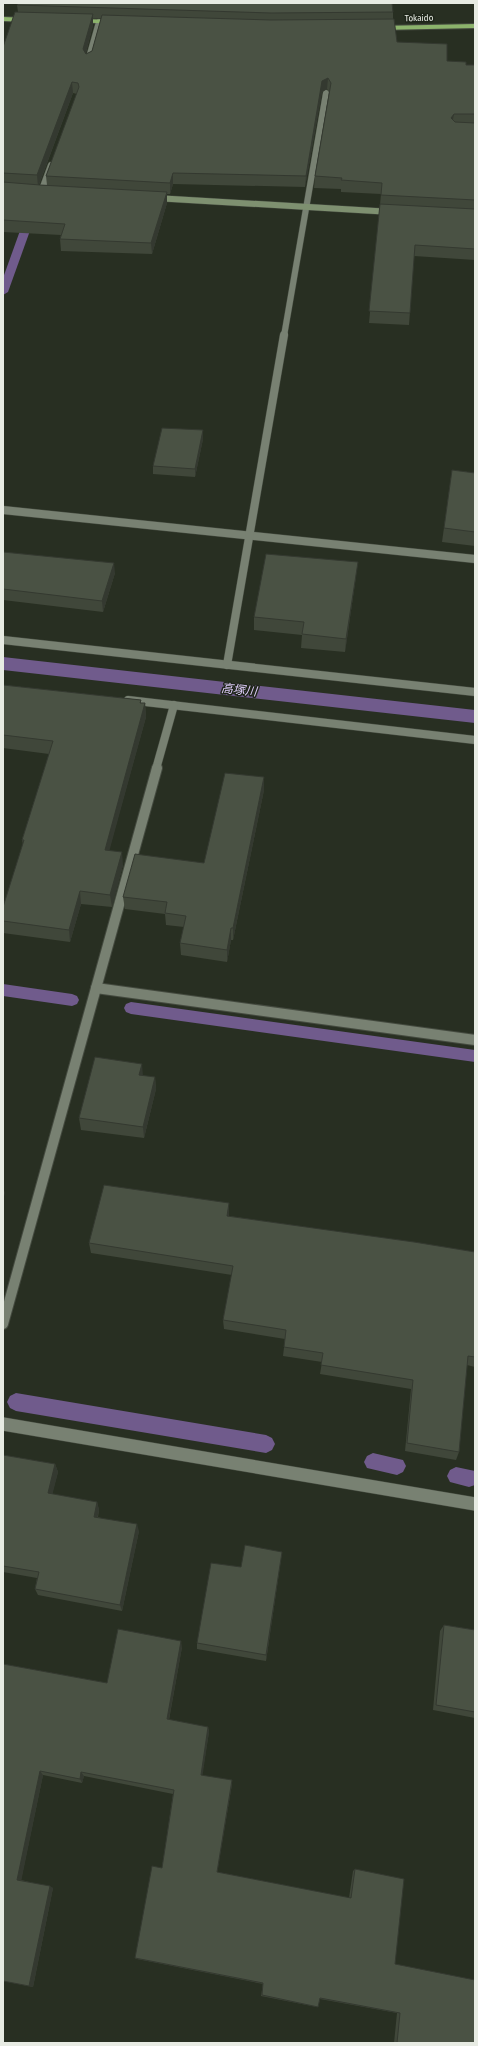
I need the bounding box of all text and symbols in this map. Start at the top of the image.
street label: Tokaido [405,13,434,23]
water label: 高塚川 [220,681,260,699]

